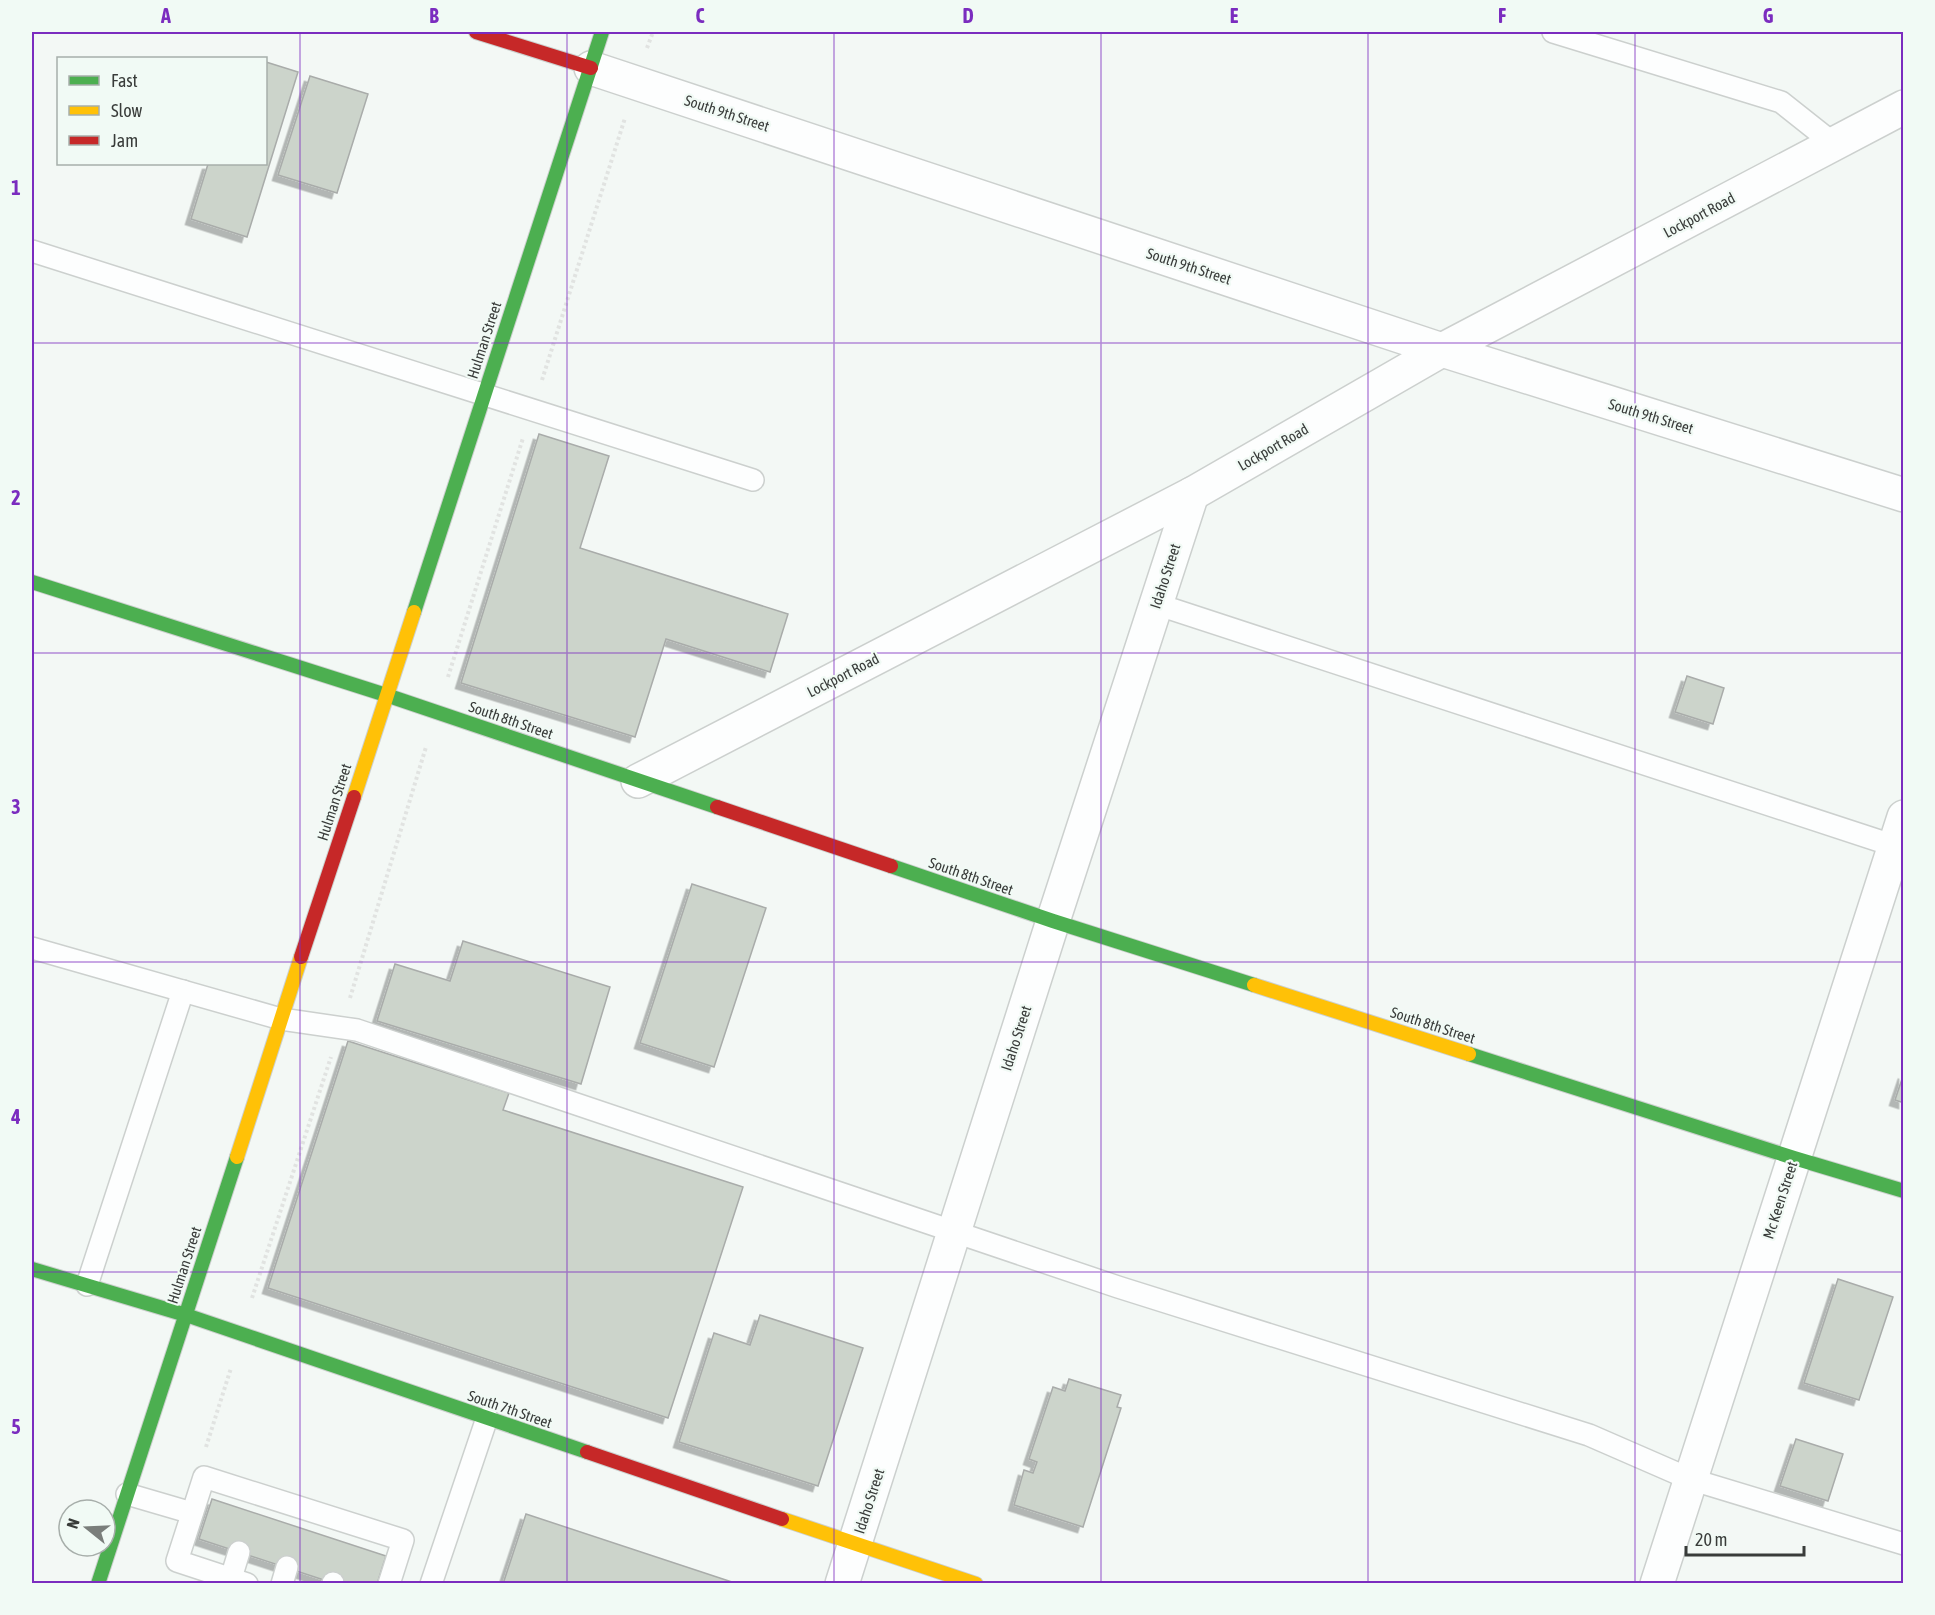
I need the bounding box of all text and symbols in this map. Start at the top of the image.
text: A [160,4,171,27]
text: B [429,4,439,27]
text: C [696,4,705,27]
text: D [962,4,974,27]
text: E [1230,4,1239,27]
text: F [1498,4,1506,27]
text: G [1763,4,1774,27]
legend [57,57,267,165]
text: Fast [111,70,138,91]
street label: South 9th Street [683,91,771,135]
text: Slow [111,100,142,121]
text: Jam [111,130,138,151]
text: 1 [11,176,21,199]
street label: Lockport Road [1660,189,1738,241]
street label: South 9th Street [1145,244,1233,288]
street label: Hulman Street [464,299,504,381]
street label: South 9th Street [1607,395,1695,437]
street label: Lockport Road [1235,420,1311,474]
text: 2 [11,486,21,509]
street label: Idaho Street [1147,541,1183,611]
street label: Lockport Road [804,650,882,700]
street label: South 8th Street [467,698,555,742]
street label: Hulman Street [314,761,354,843]
text: 3 [11,795,21,818]
street label: South 8th Street [927,854,1015,898]
street label: Idaho Street [998,1003,1034,1073]
street label: South 8th Street [1389,1003,1477,1047]
text: 4 [10,1105,21,1128]
street label: Mc Keen Street [1759,1159,1801,1241]
street label: Hulman Street [164,1224,204,1306]
street label: South 7th Street [466,1387,554,1431]
text: 5 [11,1415,21,1438]
street label: Idaho Street [851,1466,887,1536]
north arrow [57,1498,117,1558]
text: N [63,1516,83,1531]
scale bar [1686,1519,1804,1557]
text: 20 m [1695,1529,1727,1550]

